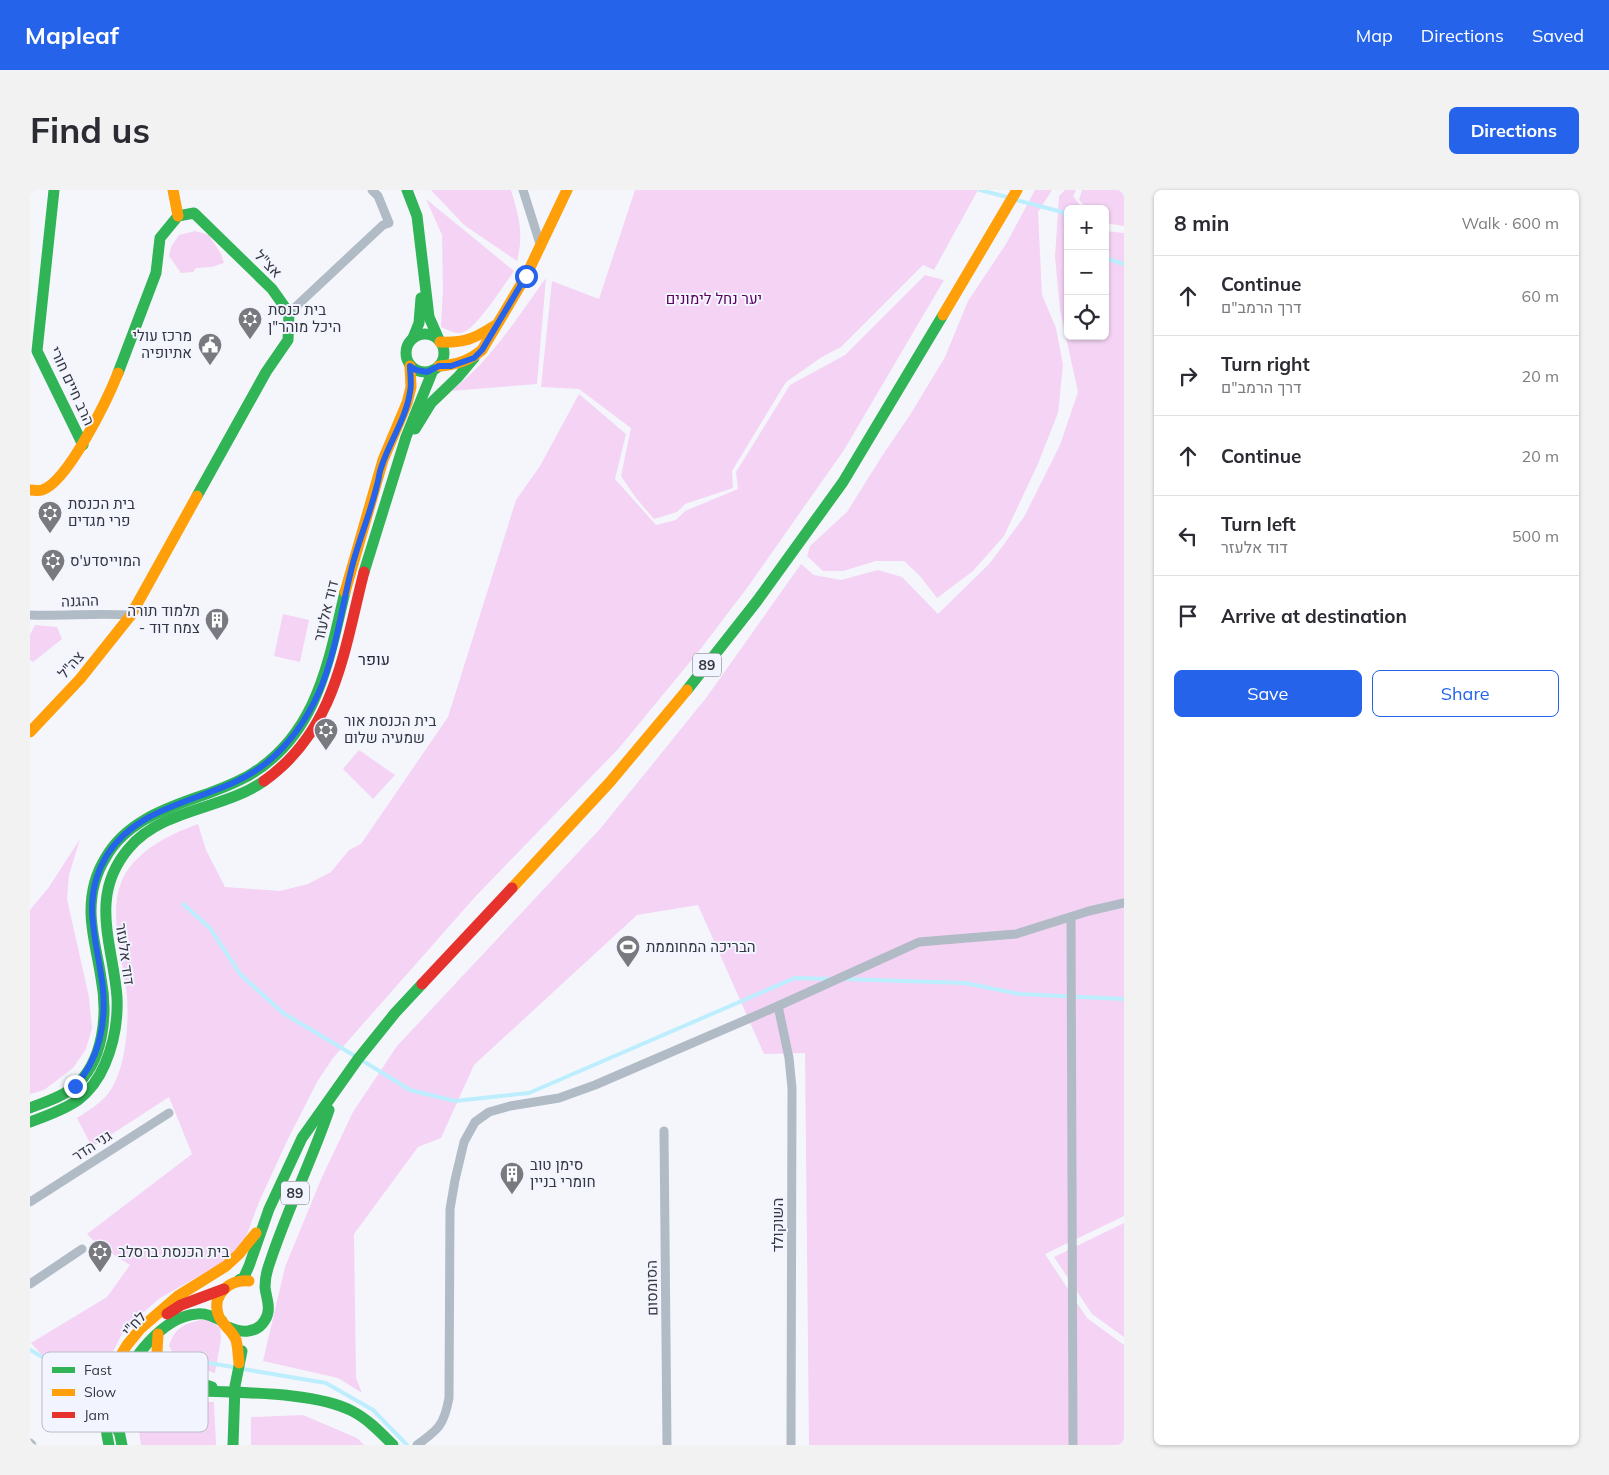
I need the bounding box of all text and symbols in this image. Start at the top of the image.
text: Mapleaf [25,20,119,50]
text: Map [1356,24,1393,47]
text: Directions [1421,24,1504,47]
text: Saved [1532,24,1584,47]
button: Directions [1449,107,1579,154]
text: Find us [30,108,150,152]
map controls [1064,205,1109,340]
button: + [1064,205,1109,250]
text: 8 min [1174,210,1229,236]
text: Walk · 600 m [1461,213,1559,233]
street label: אצ"ל [251,246,286,282]
button: − [1064,250,1109,295]
route start [515,265,538,288]
text: Continue [1221,272,1301,296]
icon: ahead [1174,282,1202,310]
text: 60 m [1522,286,1559,306]
park label: יער נחל לימונים [666,289,762,308]
button: locate [1064,295,1109,340]
text: דרך הרמב"ם [1221,297,1302,317]
place label: בית כנסת היכל מוהר"ן [268,300,341,336]
synagogue icon: בית כנסת היכל מוהר"ן [237,306,263,340]
place label: מרכז עולי אתיופיה [133,326,192,362]
public building icon: מרכז עולי אתיופיה [197,332,223,366]
street label: הרב חיים חורי [46,343,99,428]
text: Turn right [1221,352,1310,376]
icon: right [1174,362,1202,390]
text: 20 m [1522,366,1559,386]
text: דרך הרמב"ם [1221,377,1302,397]
icon: ahead [1174,442,1202,470]
text: Continue [1221,444,1301,468]
text: 20 m [1522,446,1559,466]
place label: בית הכנסת פרי מגדים [68,494,135,530]
synagogue icon: בית הכנסת פרי מגדים [37,500,63,534]
text: Turn left [1221,512,1296,536]
icon: left [1174,522,1202,550]
text: 500 m [1512,526,1559,546]
text: דוד אלעזר [1221,537,1288,557]
synagogue icon: המוייסדע'ס [40,548,66,582]
place label: המוייסדע'ס [70,551,141,570]
street label: דוד אלעזר [309,578,342,644]
street label: ההגנה [61,590,99,611]
place label: תלמוד תורה - צמח דוד [127,601,200,637]
icon: arrive [1174,602,1202,630]
text: Arrive at destination [1221,604,1407,628]
building icon: תלמוד תורה - צמח דוד [204,607,230,641]
street label: צה"ל [53,647,88,682]
district label: עופר [358,649,390,669]
road number: 89 [693,654,721,676]
button: Save [1174,670,1362,717]
button: Share [1372,670,1559,717]
place label: בית הכנסת אור שמעיה שלום [344,711,436,747]
synagogue icon: בית הכנסת אור שמעיה שלום [313,717,339,751]
street label: דוד אלעזר [112,922,139,986]
sports icon: הבריכה המחוממת [615,934,641,968]
place label: הבריכה המחוממת [646,937,756,956]
route end [64,1075,87,1098]
street label: גני הדר [68,1126,115,1165]
place label: סימן טוב חומרי בניין [530,1155,596,1191]
building icon: סימן טוב חומרי בניין [499,1161,525,1195]
road number: 89 [281,1181,309,1204]
street label: השוקולד [768,1198,787,1252]
synagogue icon: בית הכנסת ברסלב [87,1239,113,1273]
place label: בית הכנסת ברסלב [118,1242,229,1261]
street label: הסומסום [642,1260,661,1316]
street label: לח"י [117,1307,150,1340]
legend [42,1352,208,1432]
text: Fast [84,1361,112,1379]
text: Slow [84,1383,116,1401]
text: Jam [84,1406,109,1424]

